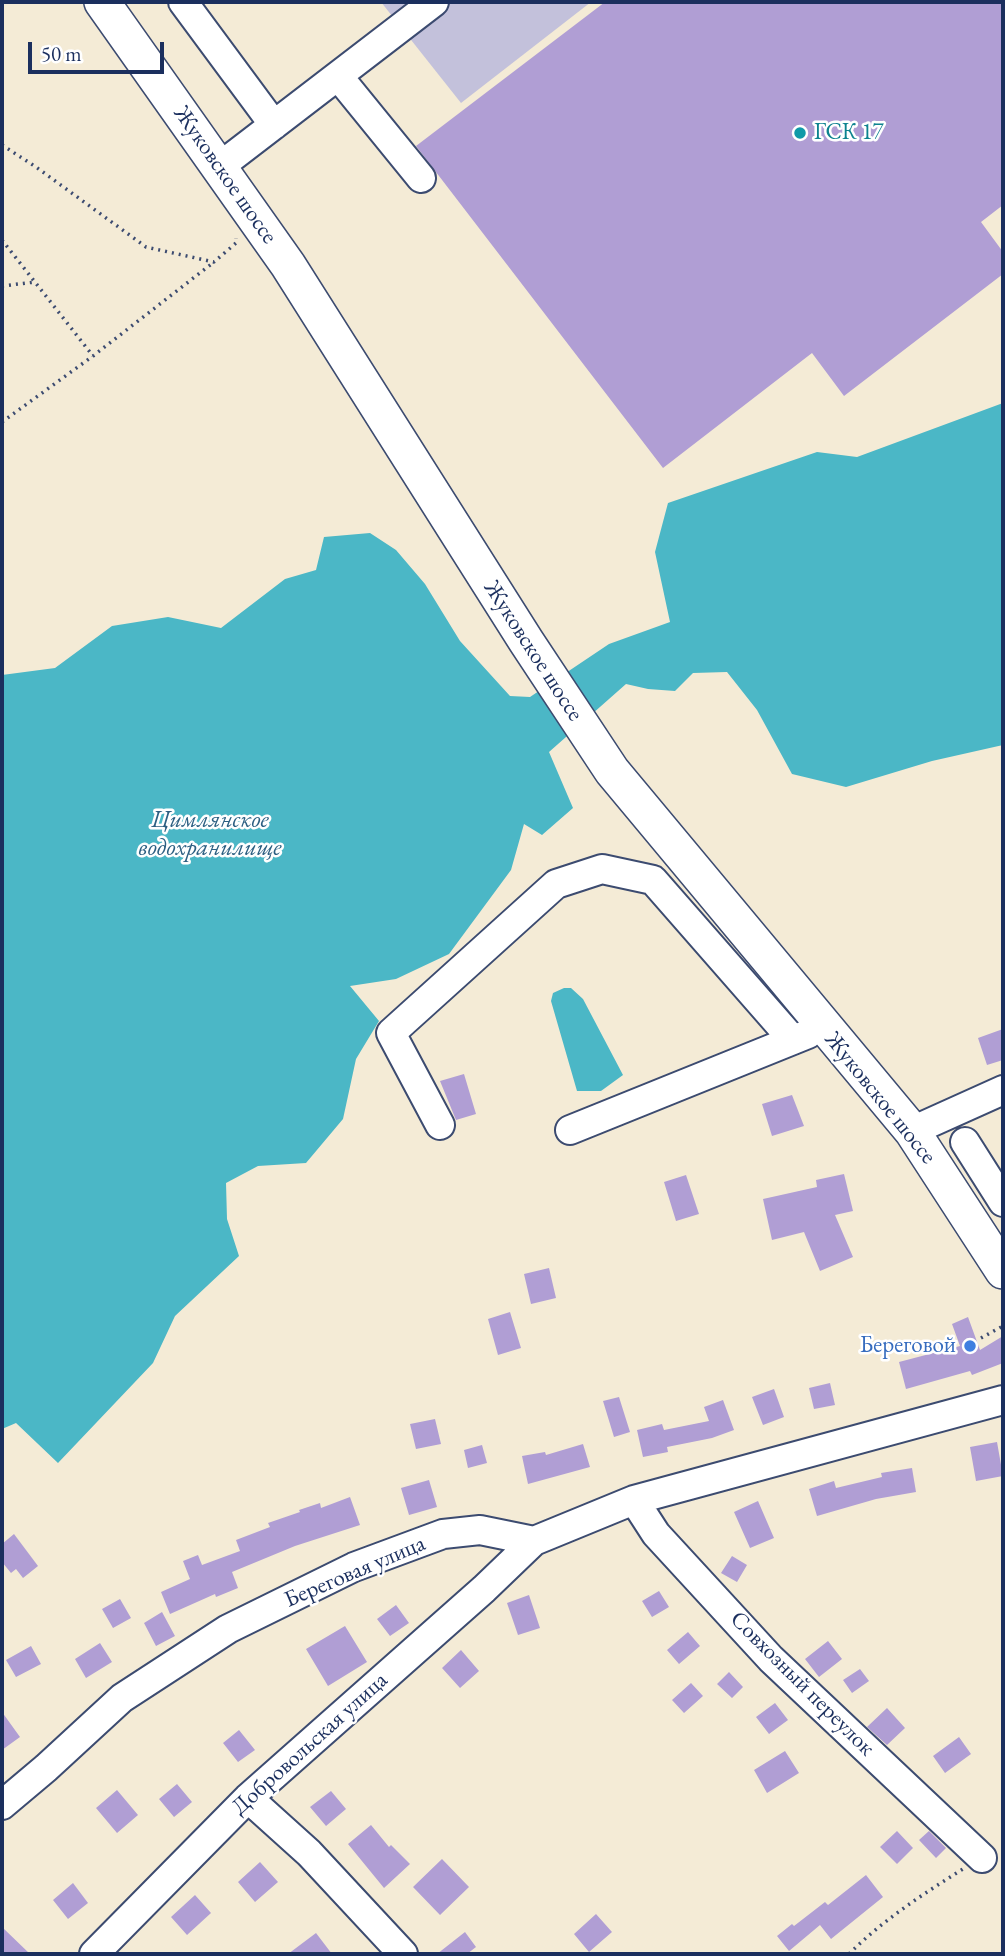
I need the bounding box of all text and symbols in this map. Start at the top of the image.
scale bar [32,28,168,72]
text: 50 m [41,40,82,67]
street label: Жуковское шоссе [167,101,283,249]
place label: ГСК 17 [814,119,884,147]
marker: ГСК 17 [792,125,808,141]
street label: Жуковское шоссе [477,576,589,726]
water label: Цимлянское водохранилище [139,806,281,862]
street label: Жуковское шоссе [818,1026,942,1170]
place label: Береговой [860,1332,956,1360]
marker: Береговой [962,1338,978,1354]
street label: Береговая улица [280,1530,430,1614]
street label: Совхозный переулок [724,1606,880,1762]
street label: Добровольская улица [226,1667,394,1821]

